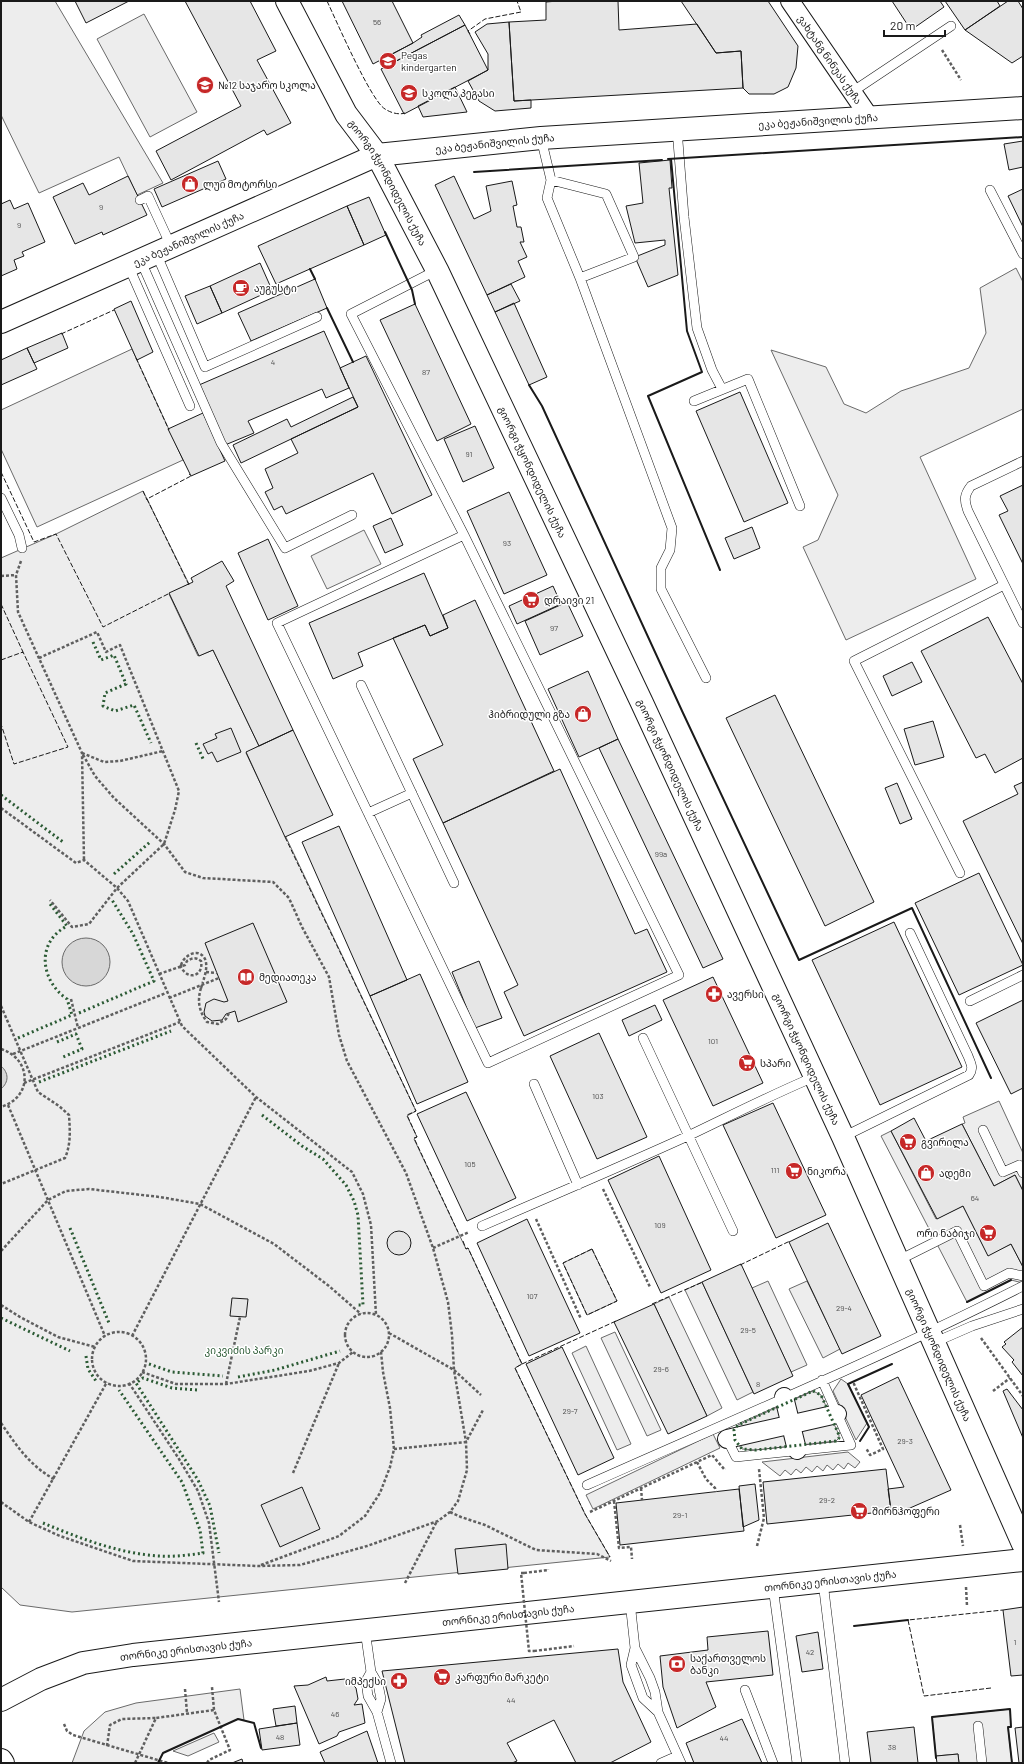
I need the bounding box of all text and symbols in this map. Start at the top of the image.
scale bar [884,12,945,38]
street label: ვახტანგ ნინუას ქუჩა [795,13,865,106]
house number: 56 [373,17,381,27]
text: 20 m [890,18,916,32]
place label: Pegas kindergarten [401,49,457,73]
school or university icon: Pegas kindergarten [378,51,398,71]
school or university icon: №12 საჯარო სკოლა [195,75,215,95]
place label: №12 საჯარო სკოლა [218,79,316,92]
school or university icon: სკოლა პეგასი [399,83,419,103]
place label: სკოლა პეგასი [422,87,495,100]
street label: ეკა ბეჟანიშვილის ქუჩა [758,111,878,131]
street label: გიორგი ჭყონდიდელის ქუჩა [345,117,429,248]
street label: ეკა ბეჟანიშვილის ქუჩა [435,131,555,156]
shop icon: ლუი მოტორსი [180,174,200,194]
place label: ლუი მოტორსი [203,178,277,191]
house number: 9 [99,202,103,212]
street label: ეკა ბეჟანიშვილის ქუჩა [131,209,246,270]
house number: 9 [17,220,21,230]
cafe icon: აუგუსტი [231,278,251,298]
place label: აუგუსტი [254,282,297,295]
house number: 4 [271,357,275,367]
house number: 87 [422,367,430,377]
street label: გიორგი ჭყონდიდელის ქუჩა [495,404,569,540]
house number: 91 [466,449,473,459]
house number: 93 [503,538,511,548]
supermarket icon: დრაივი 21 [521,590,541,610]
place label: დრაივი 21 [544,594,594,607]
house number: 97 [550,623,558,633]
street label: გიორგი ჭყონდიდელის ქუჩა [634,697,706,833]
shop icon: ჰიბრიდული გზა [573,704,593,724]
place label: ჰიბრიდული გზა [488,708,570,721]
house number: 99a [655,849,667,859]
library icon: მედიათეკა [236,967,256,987]
place label: მედიათეკა [259,971,317,984]
pharmacy icon: ავერსი [704,984,724,1004]
place label: ავერსი [727,988,764,1001]
street label: გიორგი ჭყონდიდელის ქუჩა [770,991,843,1127]
house number: 101 [708,1036,718,1046]
supermarket icon: სპარი [737,1053,757,1073]
place label: სპარი [760,1057,791,1069]
house number: 103 [592,1091,604,1101]
supermarket icon: გვირილა [898,1132,918,1152]
place label: გვირილა [921,1136,969,1149]
house number: 105 [464,1159,476,1169]
supermarket icon: ნიკორა [784,1161,804,1181]
shop icon: ადემი [916,1163,936,1183]
house number: 111 [771,1165,779,1175]
place label: ნიკორა [807,1165,846,1178]
place label: ადემი [939,1167,971,1180]
house number: 64 [971,1193,979,1203]
house number: 109 [654,1220,666,1230]
supermarket icon: ორი ნაბიჯი [978,1223,998,1243]
place label: ორი ნაბიჯი [917,1227,975,1240]
street label: გიორგი ჭყონდიდელის ქუჩა [904,1286,974,1423]
house number: 107 [526,1291,538,1301]
house number: 29-4 [836,1303,852,1313]
house number: 29-5 [740,1325,756,1335]
park label: კიკვიძის პარკი [204,1344,284,1357]
house number: 29-6 [653,1364,669,1374]
house number: 8 [756,1379,760,1389]
house number: 29-7 [562,1406,578,1416]
house number: 29-3 [897,1436,913,1446]
house number: 29-2 [819,1495,835,1505]
supermarket icon: შირნჰოფერი [849,1501,869,1521]
place label: შირნჰოფერი [872,1505,940,1518]
house number: 29-1 [673,1510,687,1520]
street label: თორნიკე ერისთავის ქუჩა [764,1568,897,1594]
street label: თორნიკე ერისთავის ქუჩა [441,1602,575,1628]
street label: თორნიკე ერისთავის ქუჩა [119,1636,253,1663]
house number: 1 [1014,1637,1017,1647]
house number: 42 [806,1647,814,1657]
place label: საქართველოს ბანკი [690,1652,766,1677]
bank icon: საქართველოს ბანკი [667,1654,687,1674]
supermarket icon: კარფური მარკეტი [432,1667,452,1687]
pharmacy icon: იმპექსი [389,1671,409,1691]
place label: კარფური მარკეტი [455,1671,549,1684]
place label: იმპექსი [345,1675,386,1688]
house number: 44 [507,1695,515,1705]
house number: 46 [331,1709,339,1719]
house number: 48 [276,1732,284,1742]
house number: 44 [720,1733,728,1743]
house number: 38 [888,1742,896,1752]

